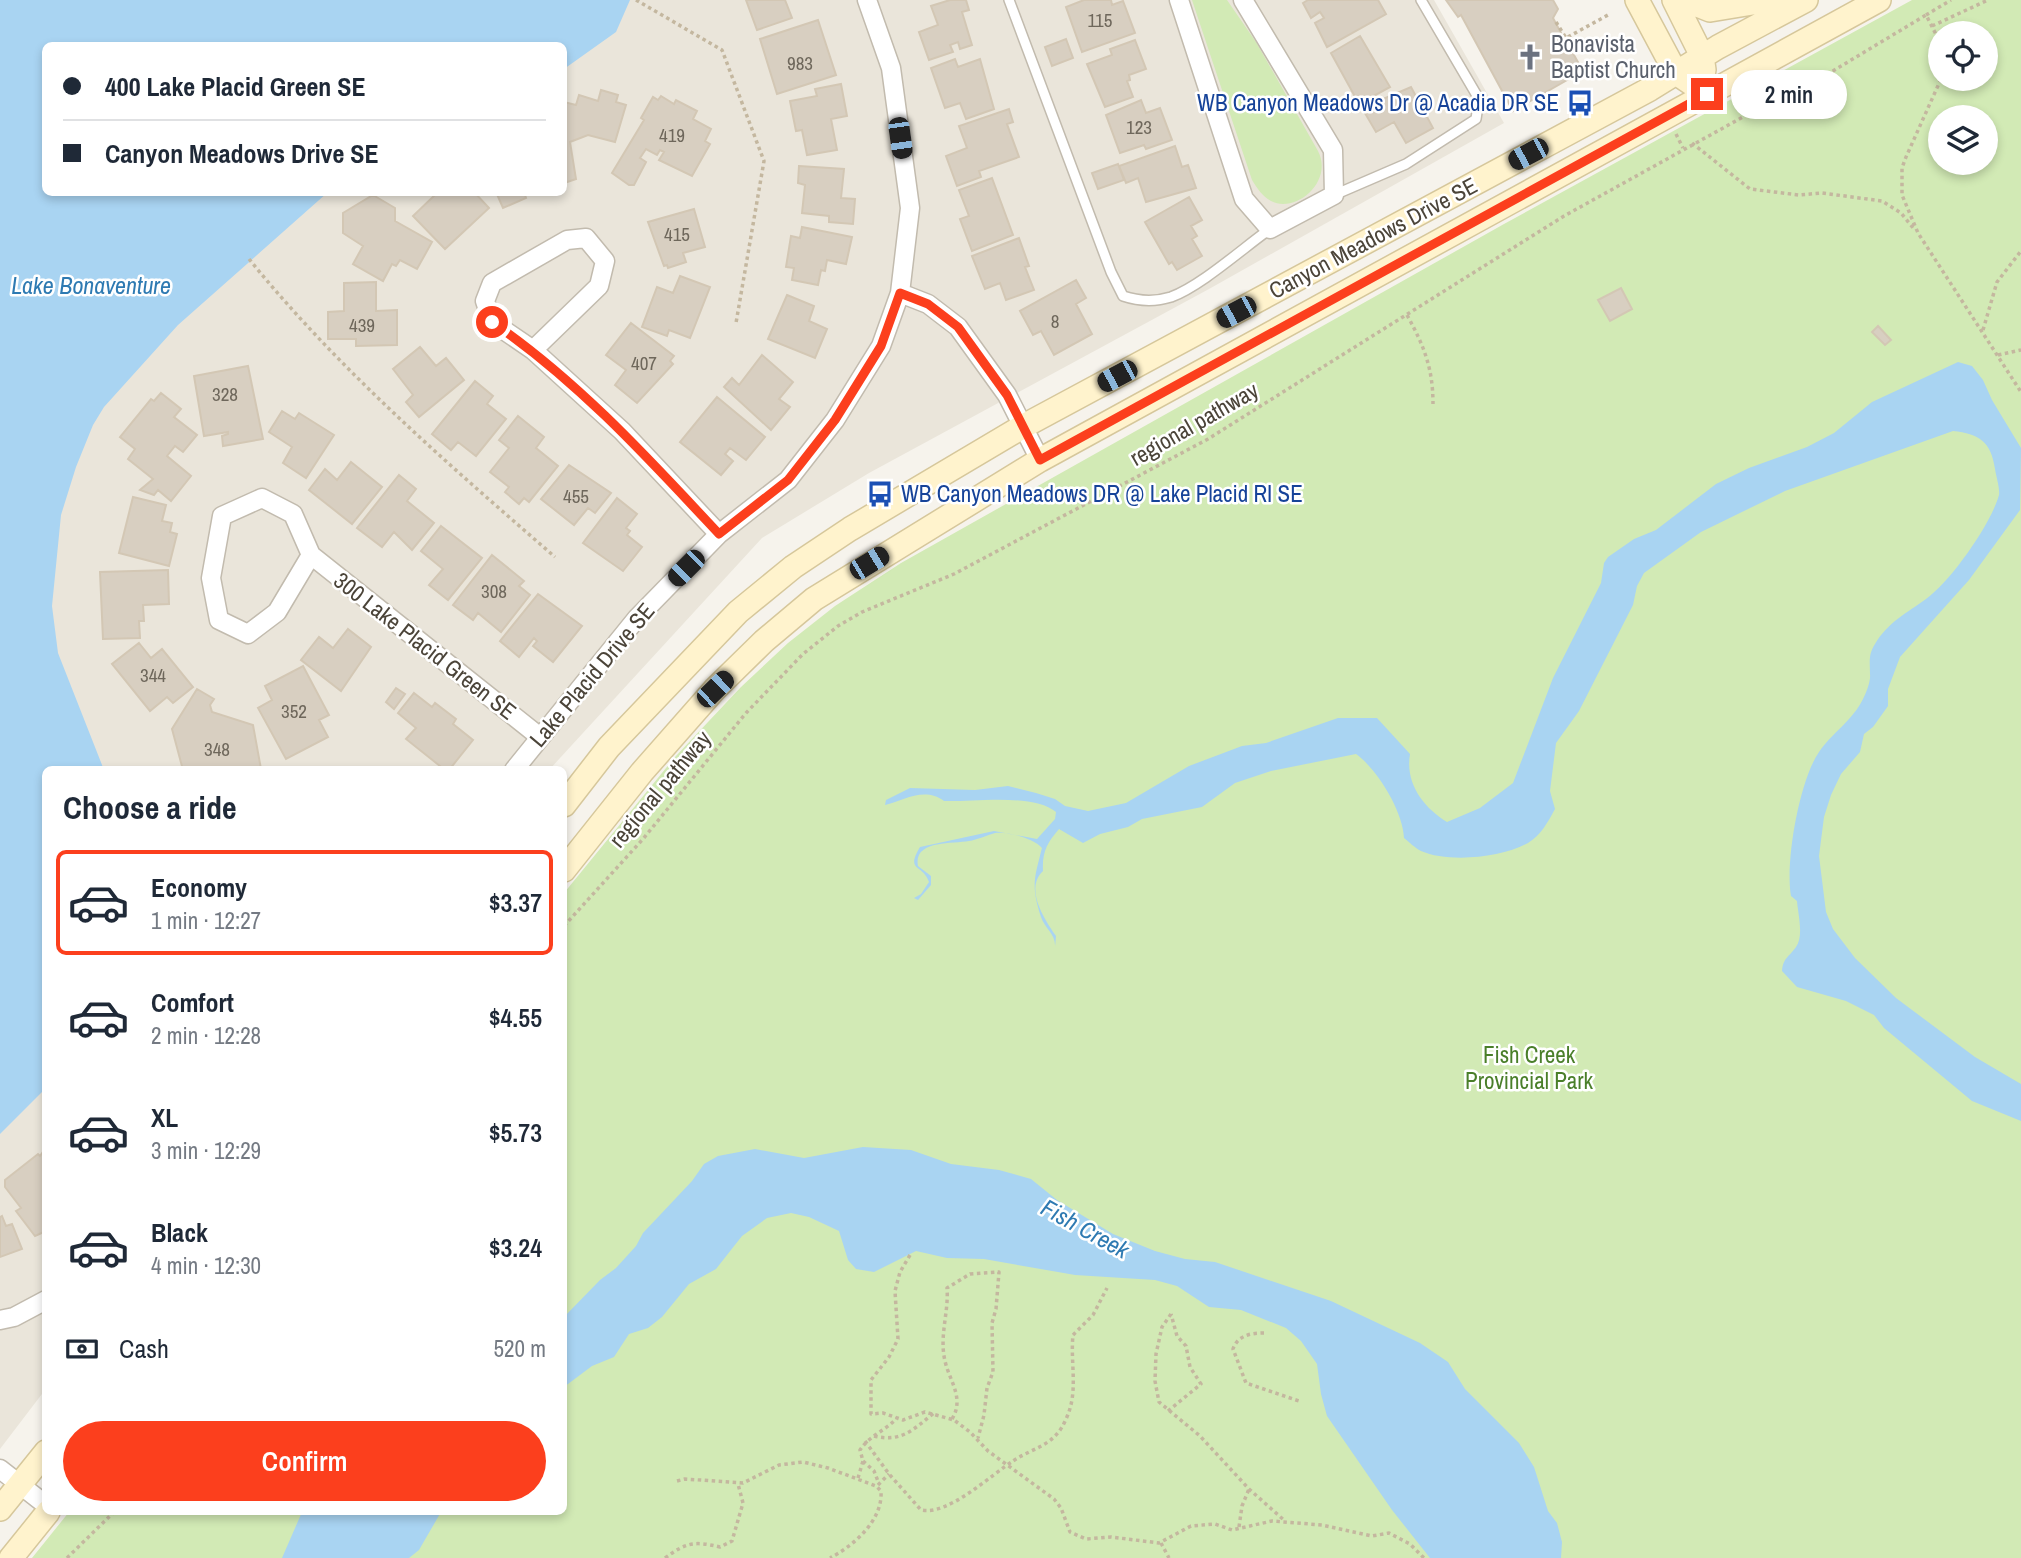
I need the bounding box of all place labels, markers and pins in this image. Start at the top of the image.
place label: Bonavista Baptist Church [1551,28,1676,85]
church icon: Bonavista Baptist Church [1515,42,1545,72]
place label: WB Canyon Meadows Dr @ Acadia DR SE [1197,87,1559,118]
bus stop icon: WB Canyon Meadows Dr @ Acadia DR SE [1565,88,1595,118]
place label: WB Canyon Meadows DR @ Lake Placid RI SE [901,478,1303,509]
bus stop icon: WB Canyon Meadows DR @ Lake Placid RI SE [865,479,895,509]

